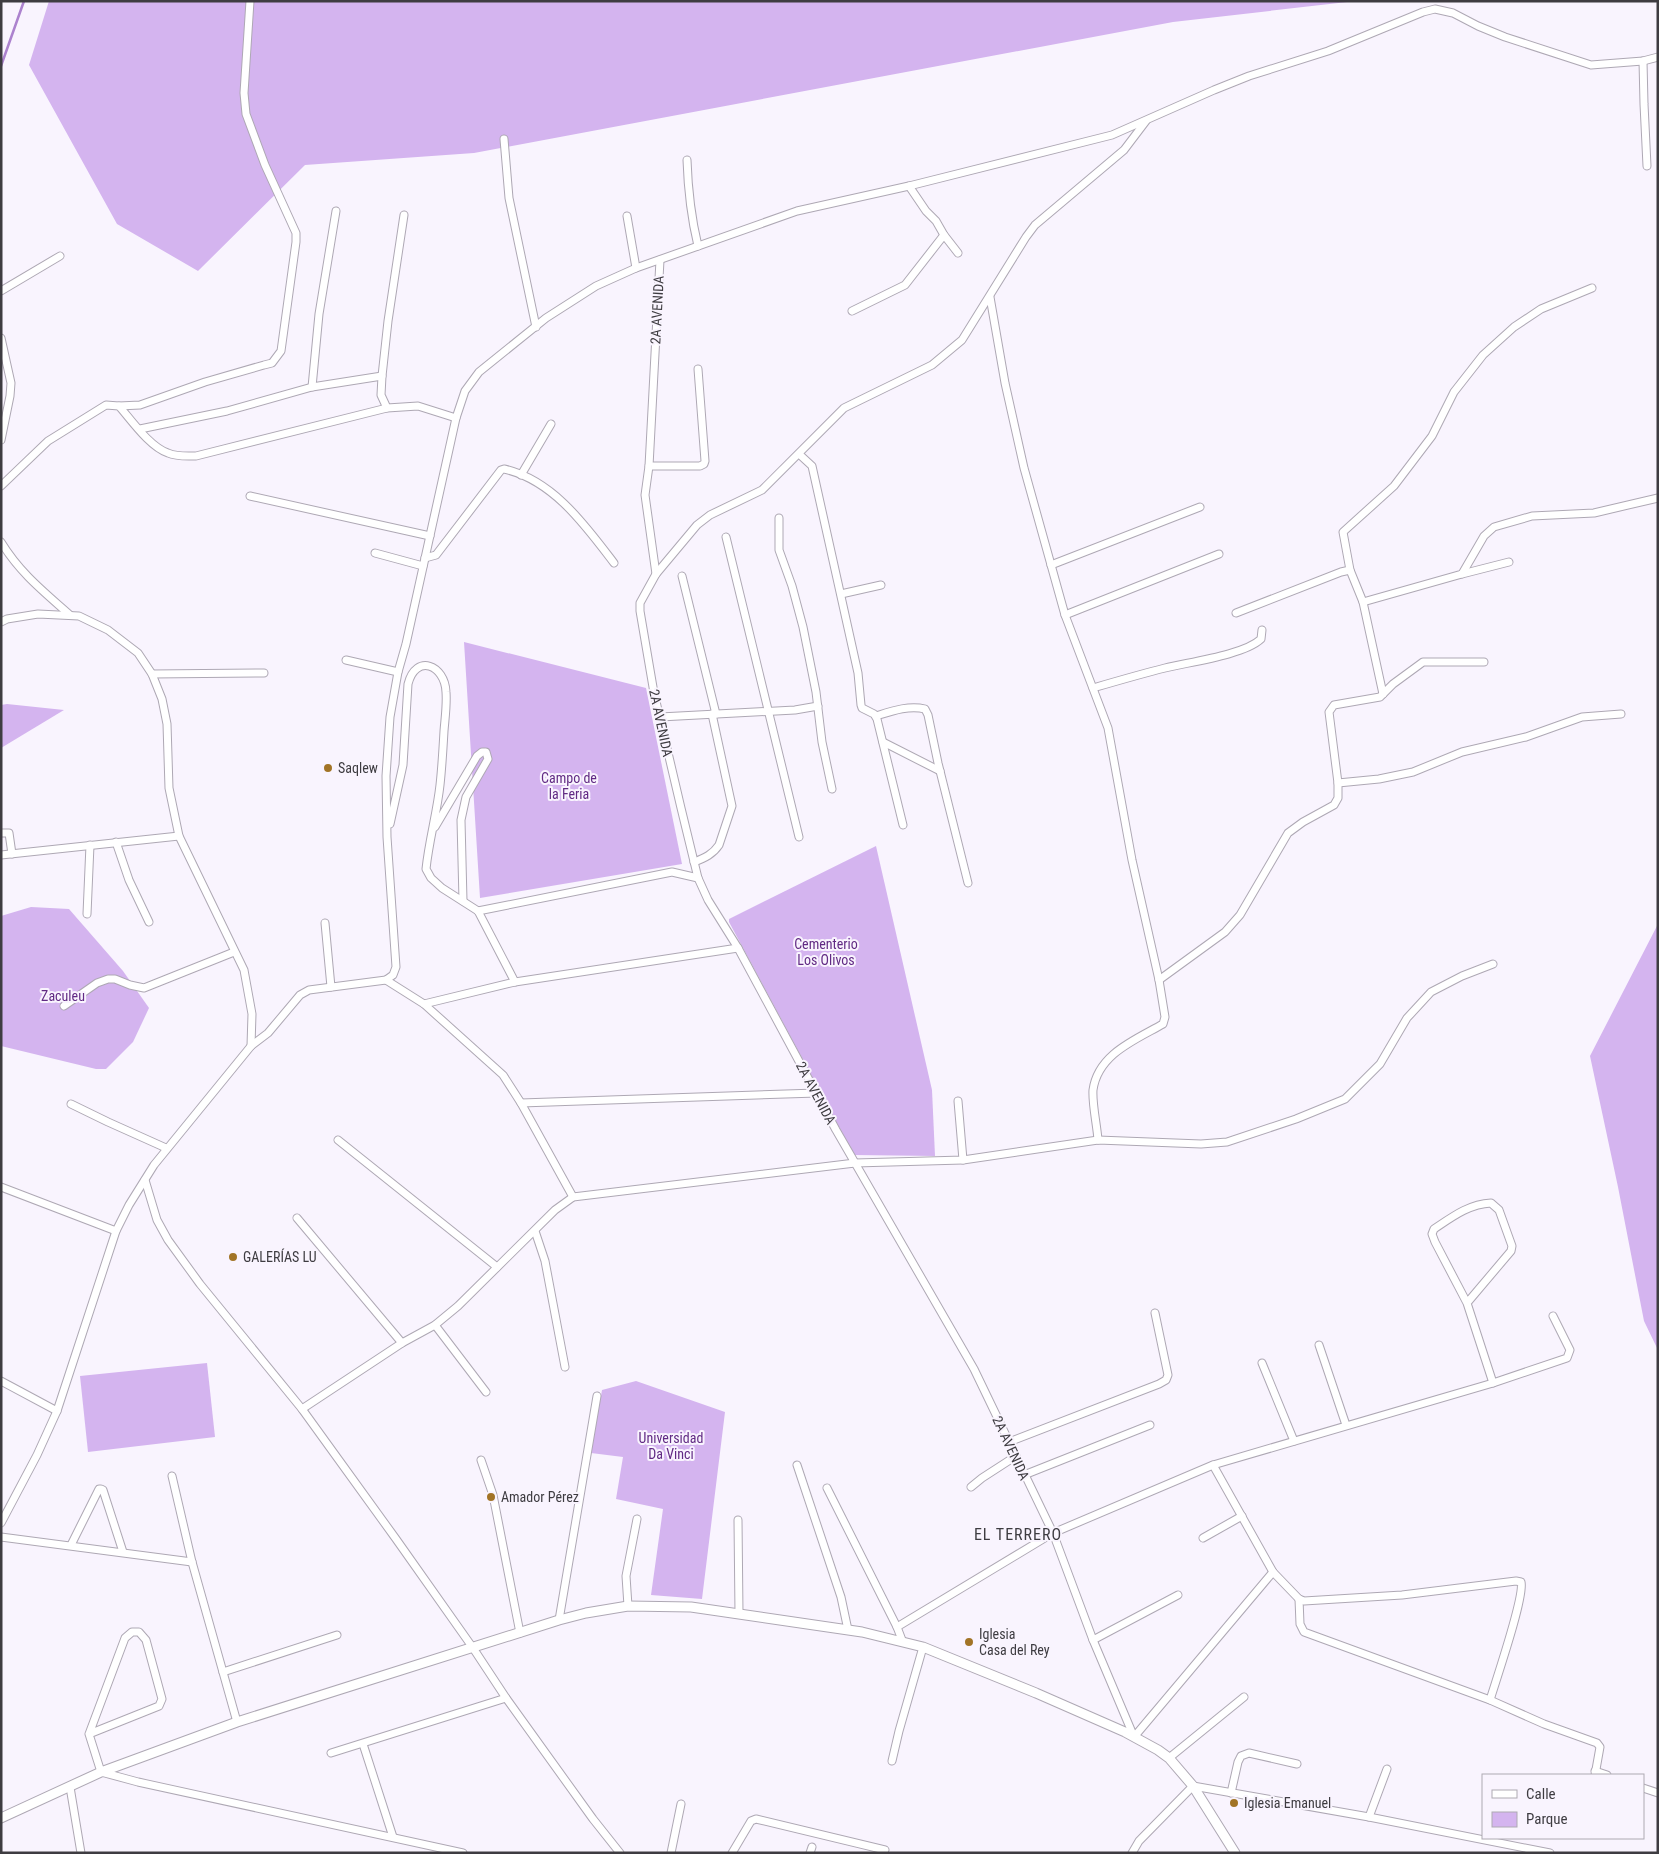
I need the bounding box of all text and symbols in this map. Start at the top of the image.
street label: 2A AVENIDA [647,275,667,345]
street label: 2A AVENIDA [646,688,676,758]
place label: Saqlew [338,760,378,776]
marker: Saqlew [322,762,334,774]
park label: Campo de la Feria [541,770,597,802]
park label: Cementerio Los Olivos [794,936,858,968]
park label: Zaculeu [41,988,85,1004]
street label: 2A AVENIDA [793,1059,839,1127]
place label: GALERÍAS LU [243,1248,317,1265]
marker: GALERÍAS LU [227,1251,239,1263]
street label: 2A AVENIDA [989,1414,1033,1482]
park label: Universidad Da Vinci [639,1430,703,1462]
place label: Amador Pérez [501,1489,579,1505]
marker: Amador Pérez [485,1491,497,1503]
district label: EL TERRERO [974,1525,1062,1544]
place label: Iglesia Casa del Rey [979,1626,1050,1658]
marker: Iglesia Casa del Rey [963,1636,975,1648]
legend [1482,1774,1644,1839]
text: Calle [1526,1785,1556,1803]
place label: Iglesia Emanuel [1244,1795,1331,1811]
marker: Iglesia Emanuel [1228,1797,1240,1809]
text: Parque [1526,1810,1568,1828]

